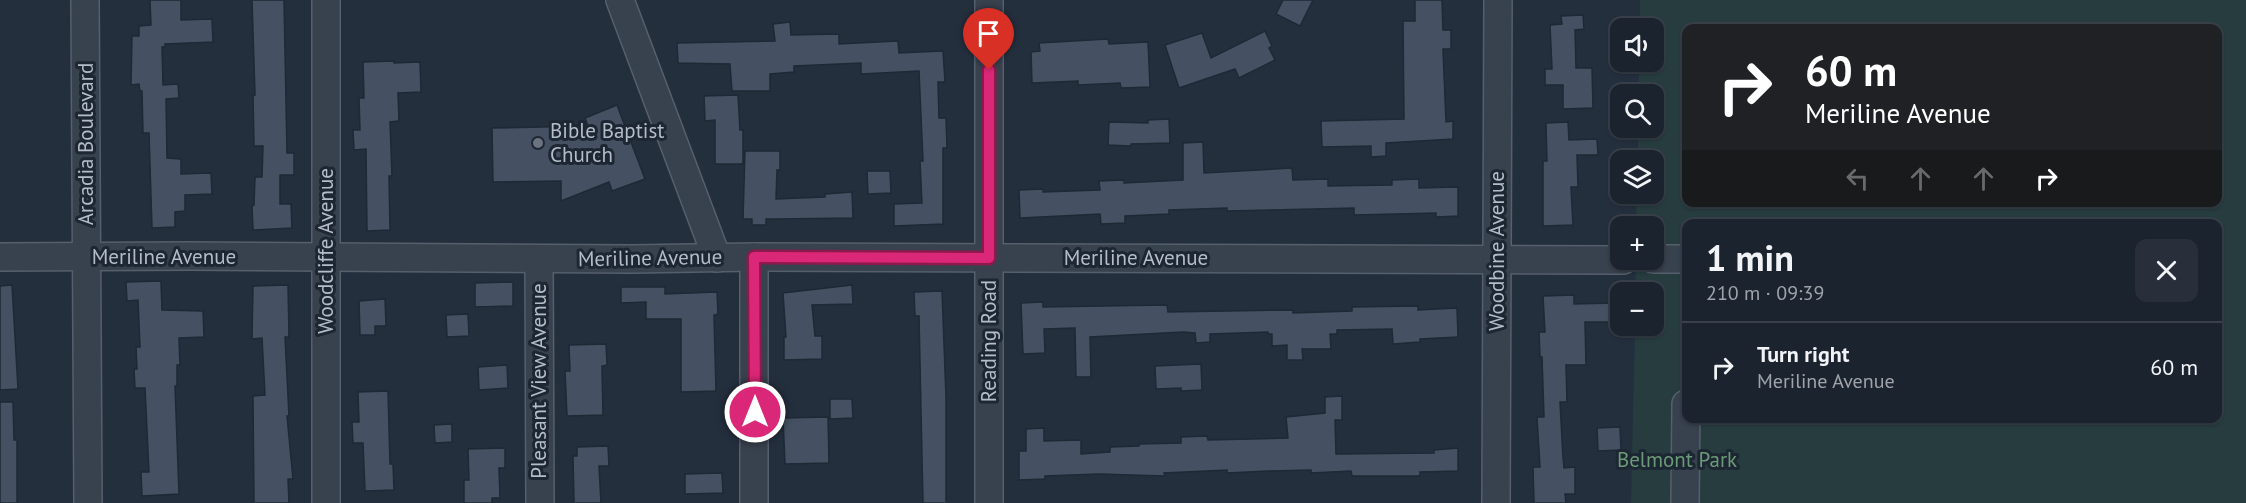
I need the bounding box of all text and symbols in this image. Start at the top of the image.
pin [963,8,1014,70]
icon: arrive [972,17,1005,50]
map controls [1610,18,1664,336]
button: sound [1610,18,1664,72]
text: 60 m [1805,43,1897,98]
icon: right [1706,48,1784,126]
street label: Arcadia Boulevard [72,63,99,225]
button: search [1610,84,1664,138]
text: Meriline Avenue [1805,96,1991,130]
place label: Bible Baptist Church [550,117,664,168]
marker: Bible Baptist Church [531,136,545,150]
button: layers [1610,150,1664,204]
icon: left [1841,162,1874,195]
icon: ahead [1904,162,1937,195]
icon: ahead [1967,162,2000,195]
icon: right [2030,162,2063,195]
street label: Woodcliffe Avenue [312,168,339,334]
street label: Woodbine Avenue [1483,171,1510,331]
button: + [1610,216,1664,270]
text: 1 min [1706,234,1794,281]
button: close [2135,239,2198,302]
street label: Meriline Avenue [92,243,236,270]
street label: Meriline Avenue [578,243,722,272]
street label: Meriline Avenue [1064,244,1208,271]
street label: Reading Road [975,280,1002,402]
text: 210 m · 09:39 [1706,280,1824,306]
button: − [1610,282,1664,336]
street label: Pleasant View Avenue [525,283,552,479]
text: Turn right [1757,340,1849,368]
icon: right [1706,351,1739,384]
text: 60 m [2150,353,2198,381]
text: Meriline Avenue [1757,368,1895,394]
position arrow [723,380,787,444]
park label: Belmont Park [1617,446,1737,473]

